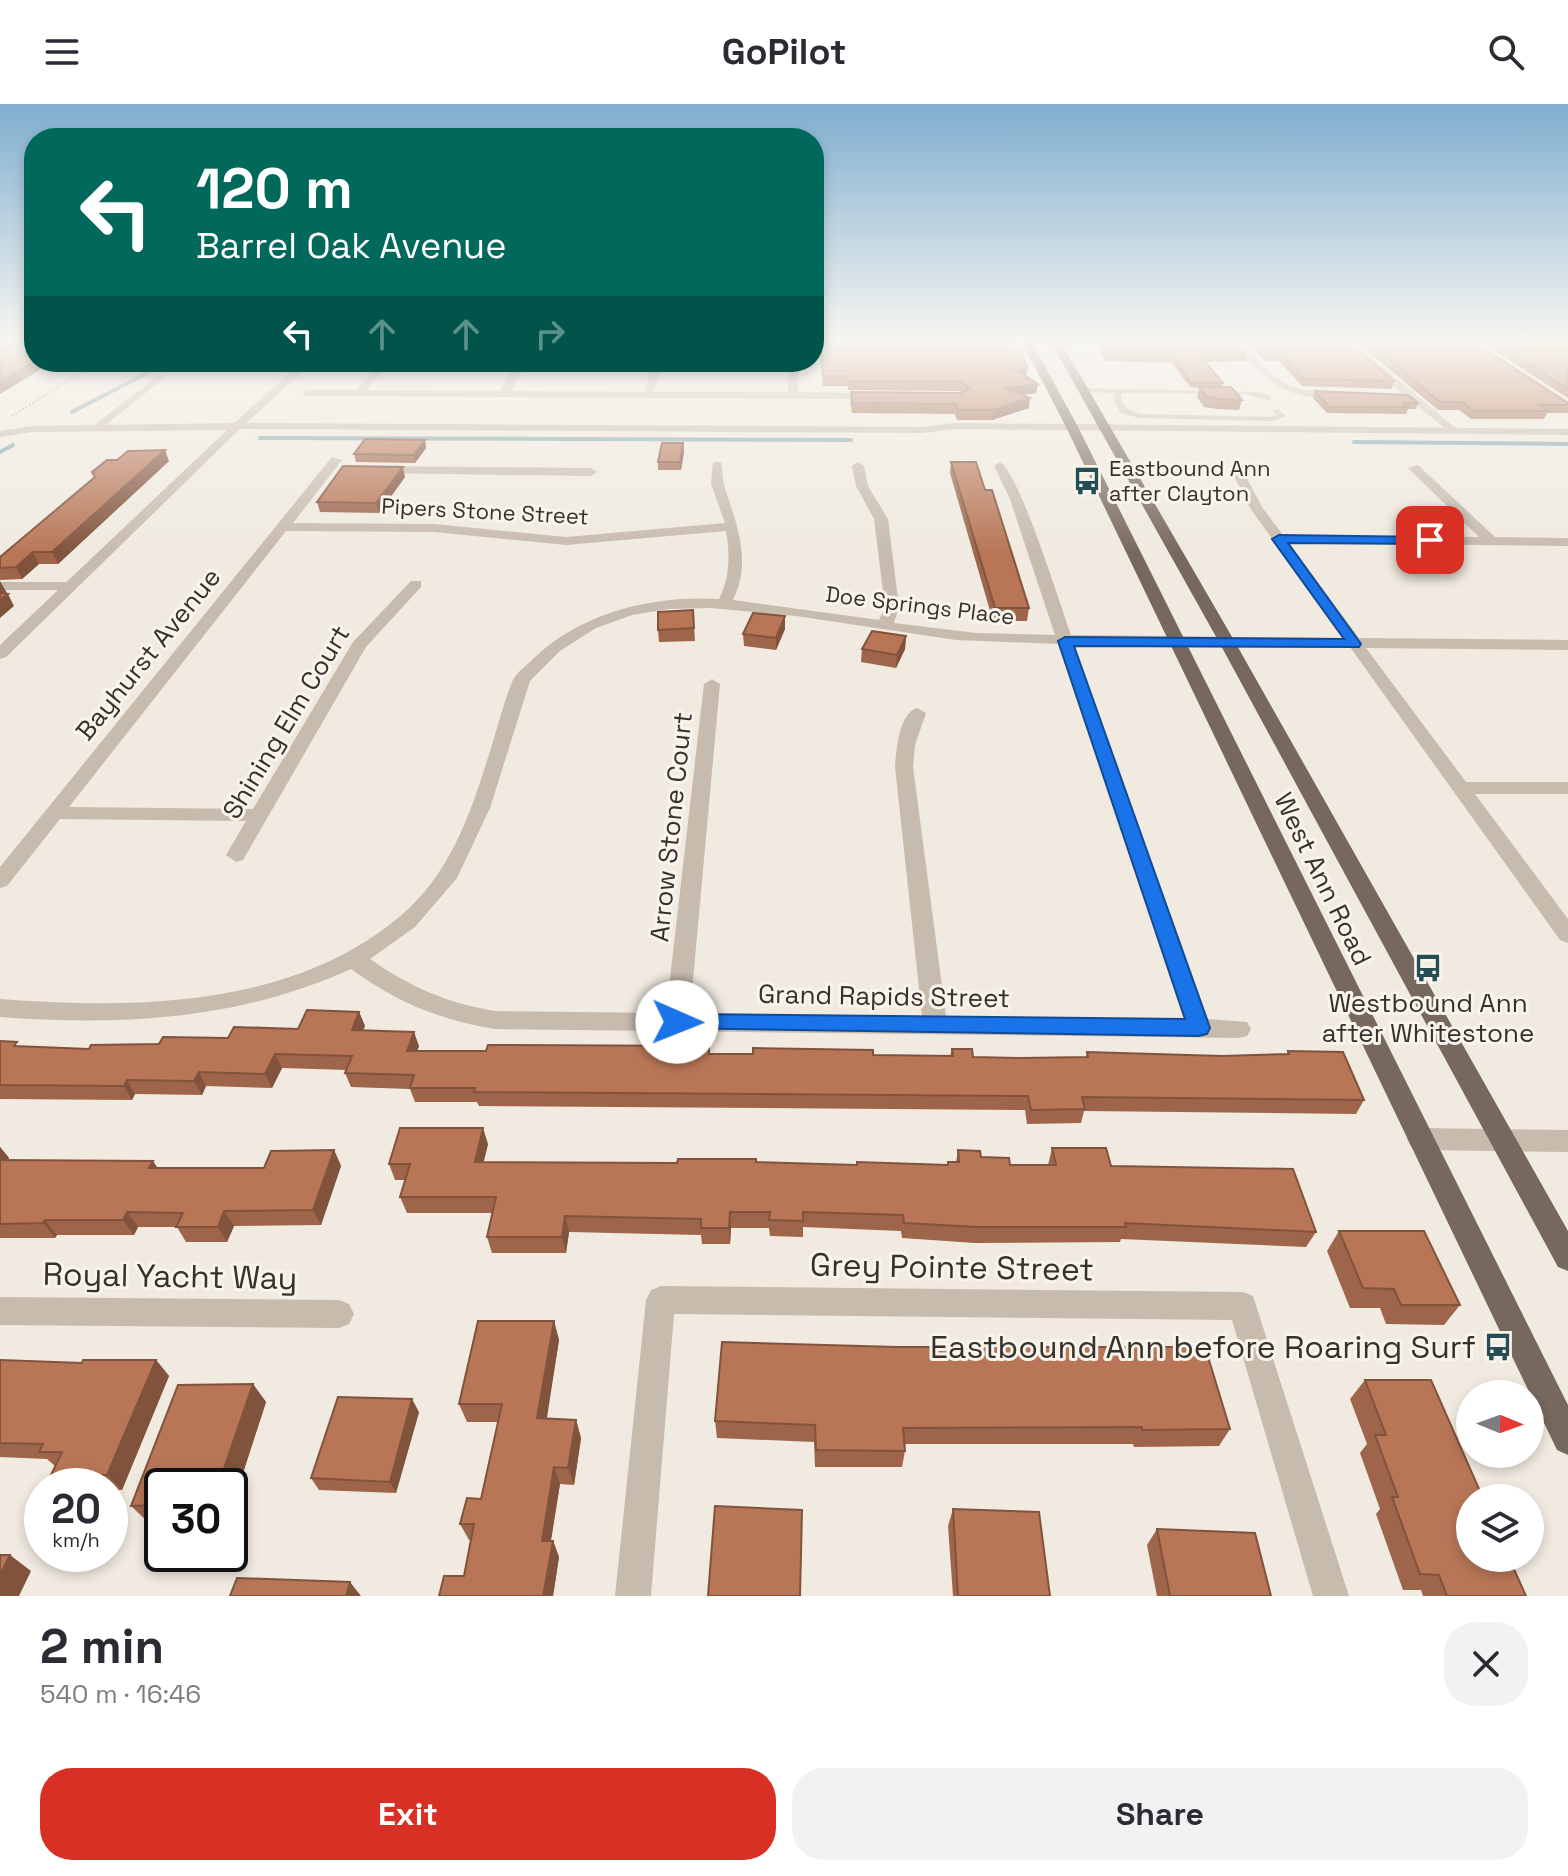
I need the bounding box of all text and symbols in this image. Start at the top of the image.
text: GoPilot [722,29,846,75]
icon: menu [40,30,84,74]
icon: search [1484,30,1528,74]
text: 120 m [196,153,353,224]
icon: left [64,160,168,264]
text: Barrel Oak Avenue [196,223,506,269]
icon: left [276,312,320,356]
icon: ahead [360,312,404,356]
icon: ahead [444,312,488,356]
icon: right [528,312,572,356]
place label: Eastbound Ann after Clayton [1109,454,1270,507]
bus stop icon: Eastbound Ann after Clayton [1072,466,1102,496]
street label: Pipers Stone Street [381,492,589,530]
pin [1396,506,1464,574]
icon: arrive [1408,518,1452,562]
street label: Bayhurst Avenue [68,561,228,747]
street label: Doe Springs Place [824,580,1016,630]
street label: Shining Elm Court [215,619,357,825]
street label: Arrow Stone Court [642,710,700,944]
street label: West Ann Road [1266,787,1380,971]
bus stop icon: Westbound Ann after Whitestone [1413,953,1443,983]
street label: Grand Rapids Street [758,977,1010,1015]
position arrow [635,980,719,1064]
place label: Westbound Ann after Whitestone [1322,986,1534,1050]
street label: Grey Pointe Street [810,1245,1094,1289]
street label: Royal Yacht Way [42,1254,298,1298]
place label: Eastbound Ann before Roaring Surf [930,1327,1476,1367]
bus stop icon: Eastbound Ann before Roaring Surf [1483,1332,1513,1362]
north arrow [1456,1380,1544,1468]
map controls [1456,1380,1544,1572]
speed limit sign: 30 [144,1468,248,1572]
text: 20 [51,1484,101,1535]
button: layers [1456,1484,1544,1572]
text: km/h [52,1527,100,1553]
text: 2 min [40,1616,164,1677]
button: close [1444,1622,1528,1706]
text: 540 m · 16:46 [40,1677,201,1711]
button: Exit [40,1768,776,1860]
button: Share [792,1768,1528,1860]

